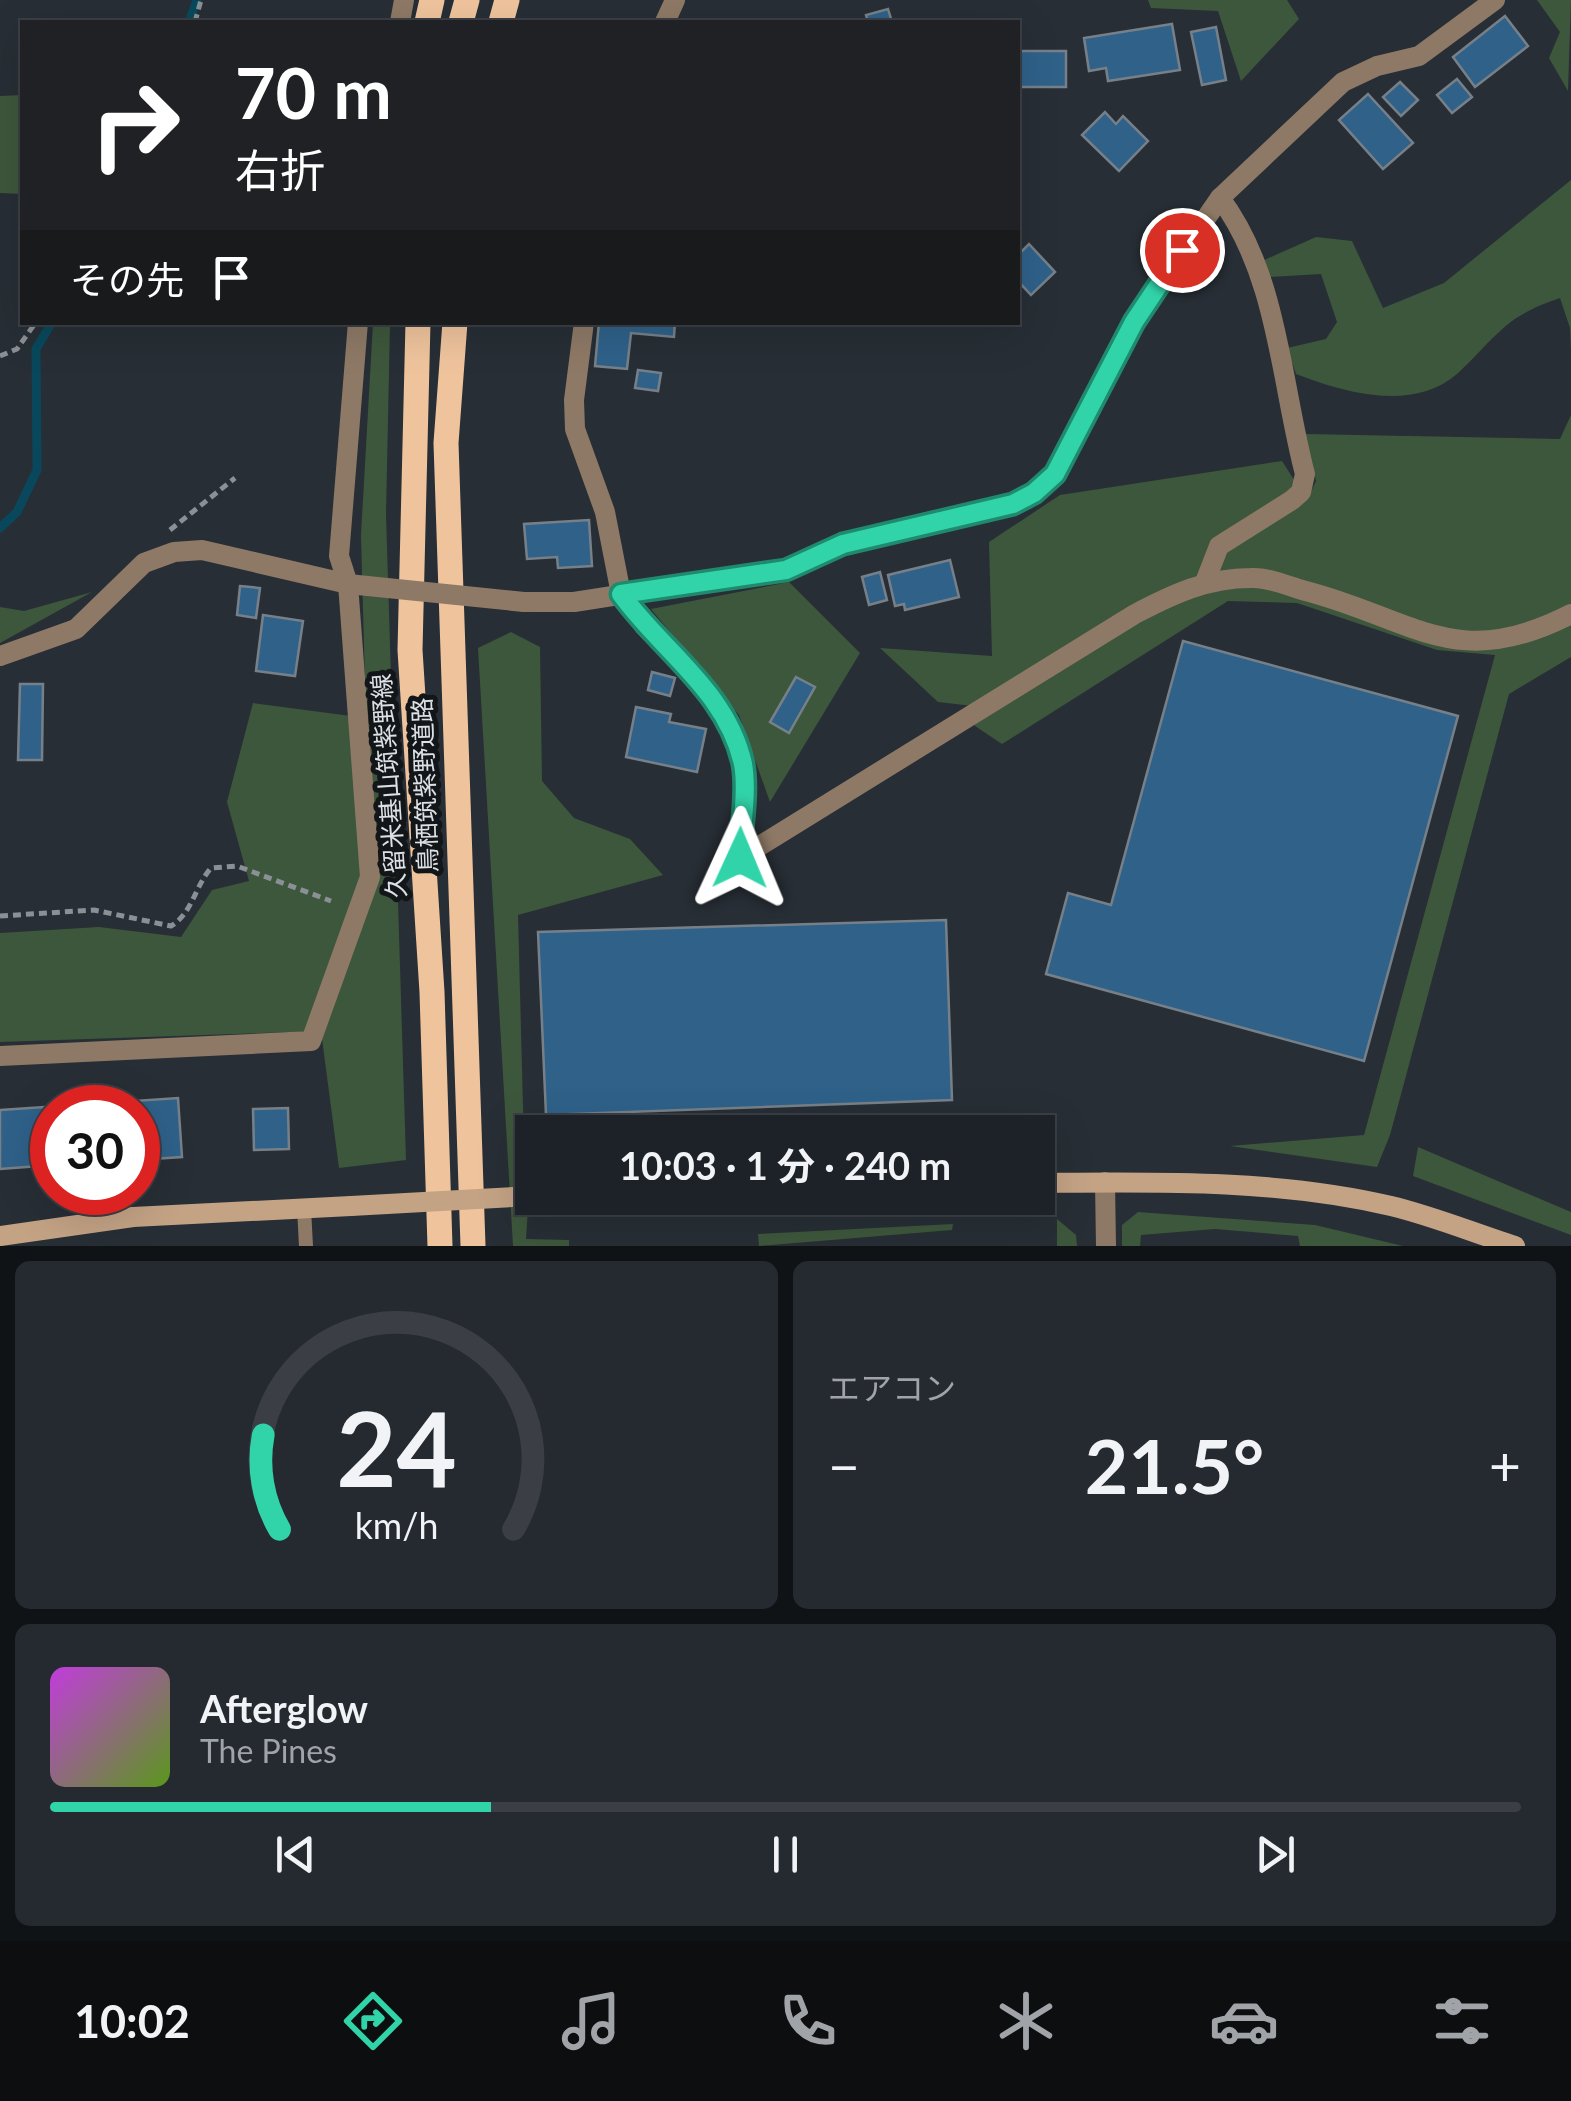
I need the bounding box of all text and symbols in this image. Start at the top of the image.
text: 70 m [235,50,392,134]
icon: right [70,60,200,190]
text: 右折 [235,143,325,197]
pin [1140,208,1225,293]
icon: arrive [1155,223,1210,278]
icon: arrive [204,250,259,305]
text: その先 [70,256,184,302]
street label: 久留米基山筑紫野線 [365,673,411,899]
street label: 鳥栖筑紫野道路 [406,697,442,873]
position arrow [688,806,792,910]
speed limit sign: 30 [30,1085,160,1215]
text: 10:03 · 1 分 · 240 m [619,1142,951,1188]
text: エアコン [828,1368,956,1407]
text: 24 [336,1384,457,1509]
text: 21.5° [1085,1420,1264,1510]
text: − [828,1432,860,1498]
text: + [1489,1432,1521,1498]
text: km/h [355,1504,438,1547]
text: Afterglow [200,1685,368,1731]
text: The Pines [200,1731,337,1770]
icon: previous [268,1827,323,1882]
icon: pause [758,1827,813,1882]
icon: next [1248,1827,1303,1882]
icon: directions [338,1986,408,2056]
icon: music [556,1986,626,2056]
icon: phone [773,1986,843,2056]
icon: climate [991,1986,1061,2056]
icon: car [1209,1986,1279,2056]
icon: filters [1427,1986,1497,2056]
text: 10:02 [74,1994,190,2048]

